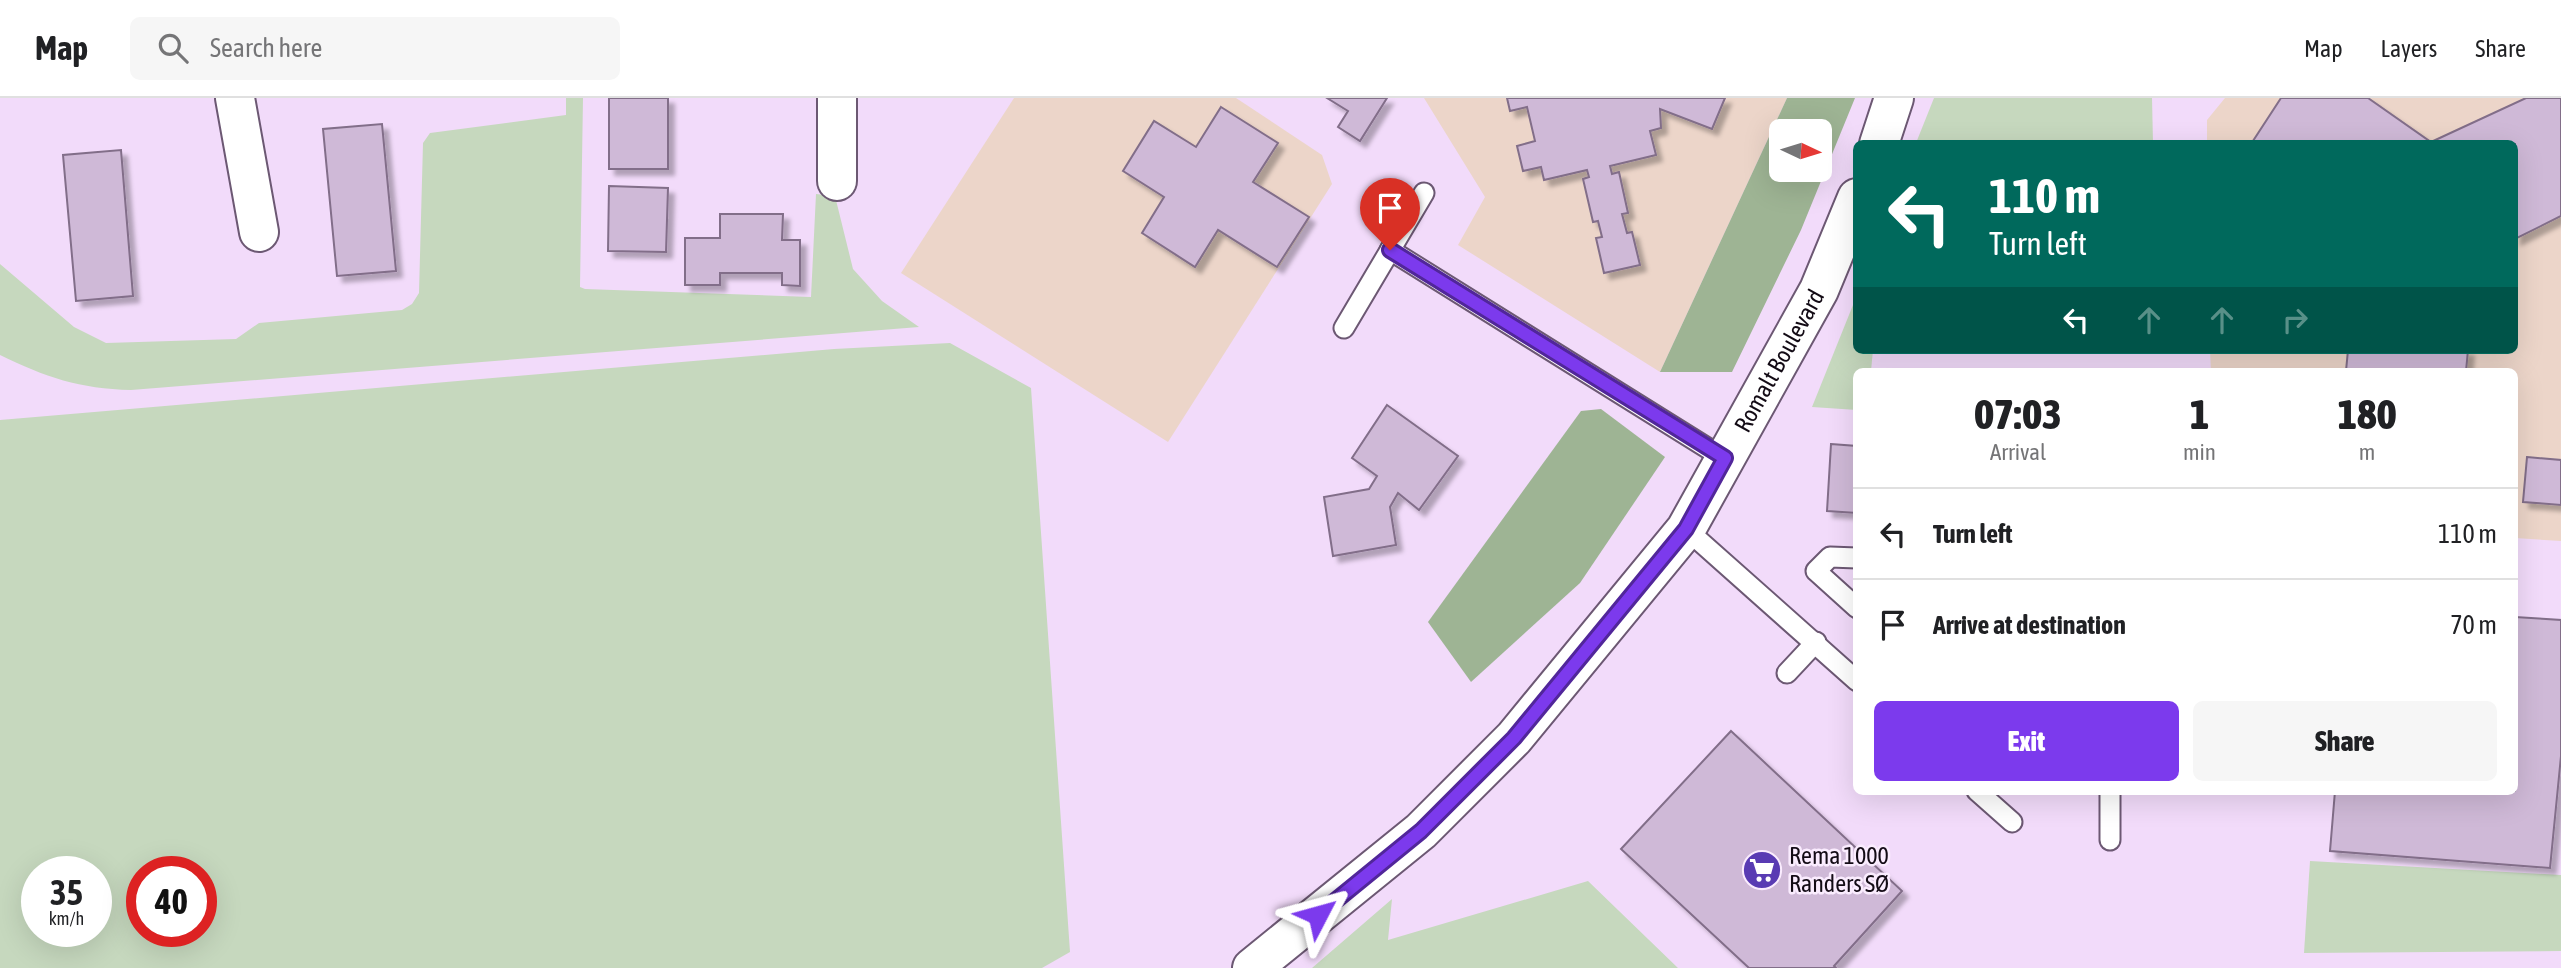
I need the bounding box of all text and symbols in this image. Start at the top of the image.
search box [130,17,620,80]
text: Map [35,29,88,67]
icon: search [154,29,192,67]
text: Search here [210,33,322,63]
text: Map [2304,35,2343,62]
text: Layers [2381,35,2437,62]
text: Share [2475,35,2526,62]
north arrow [1769,119,1832,182]
map controls [1769,119,1832,182]
text: 110 m [1989,167,2100,223]
icon: left [1874,168,1965,259]
pin [1360,178,1420,250]
icon: arrive [1371,189,1409,227]
text: Turn left [1989,225,2087,262]
street label: Romalt Boulevard [1729,285,1829,437]
icon: left [2057,301,2095,339]
icon: ahead [2130,301,2168,339]
icon: ahead [2203,301,2241,339]
icon: right [2276,301,2314,339]
text: 07:03 [1974,390,2062,438]
text: 1 [2190,390,2209,438]
text: 180 [2337,390,2397,438]
text: Arrival [1990,439,2046,465]
text: min [2183,439,2216,465]
text: m [2359,439,2375,465]
icon: left [1874,515,1912,553]
text: Turn left [1933,519,2013,549]
text: 110 m [2438,519,2497,549]
icon: arrive [1874,606,1912,644]
text: Arrive at destination [1933,610,2126,640]
text: 70 m [2450,610,2497,640]
button: Exit [1874,701,2179,781]
button: Share [2193,701,2497,781]
place label: Rema 1000 Randers SØ [1789,842,1889,897]
supermarket icon: Rema 1000 Randers SØ [1741,849,1783,891]
speed limit sign: 40 [126,856,217,947]
text: 35 [50,872,83,912]
position arrow [1281,878,1355,952]
text: km/h [49,908,84,929]

